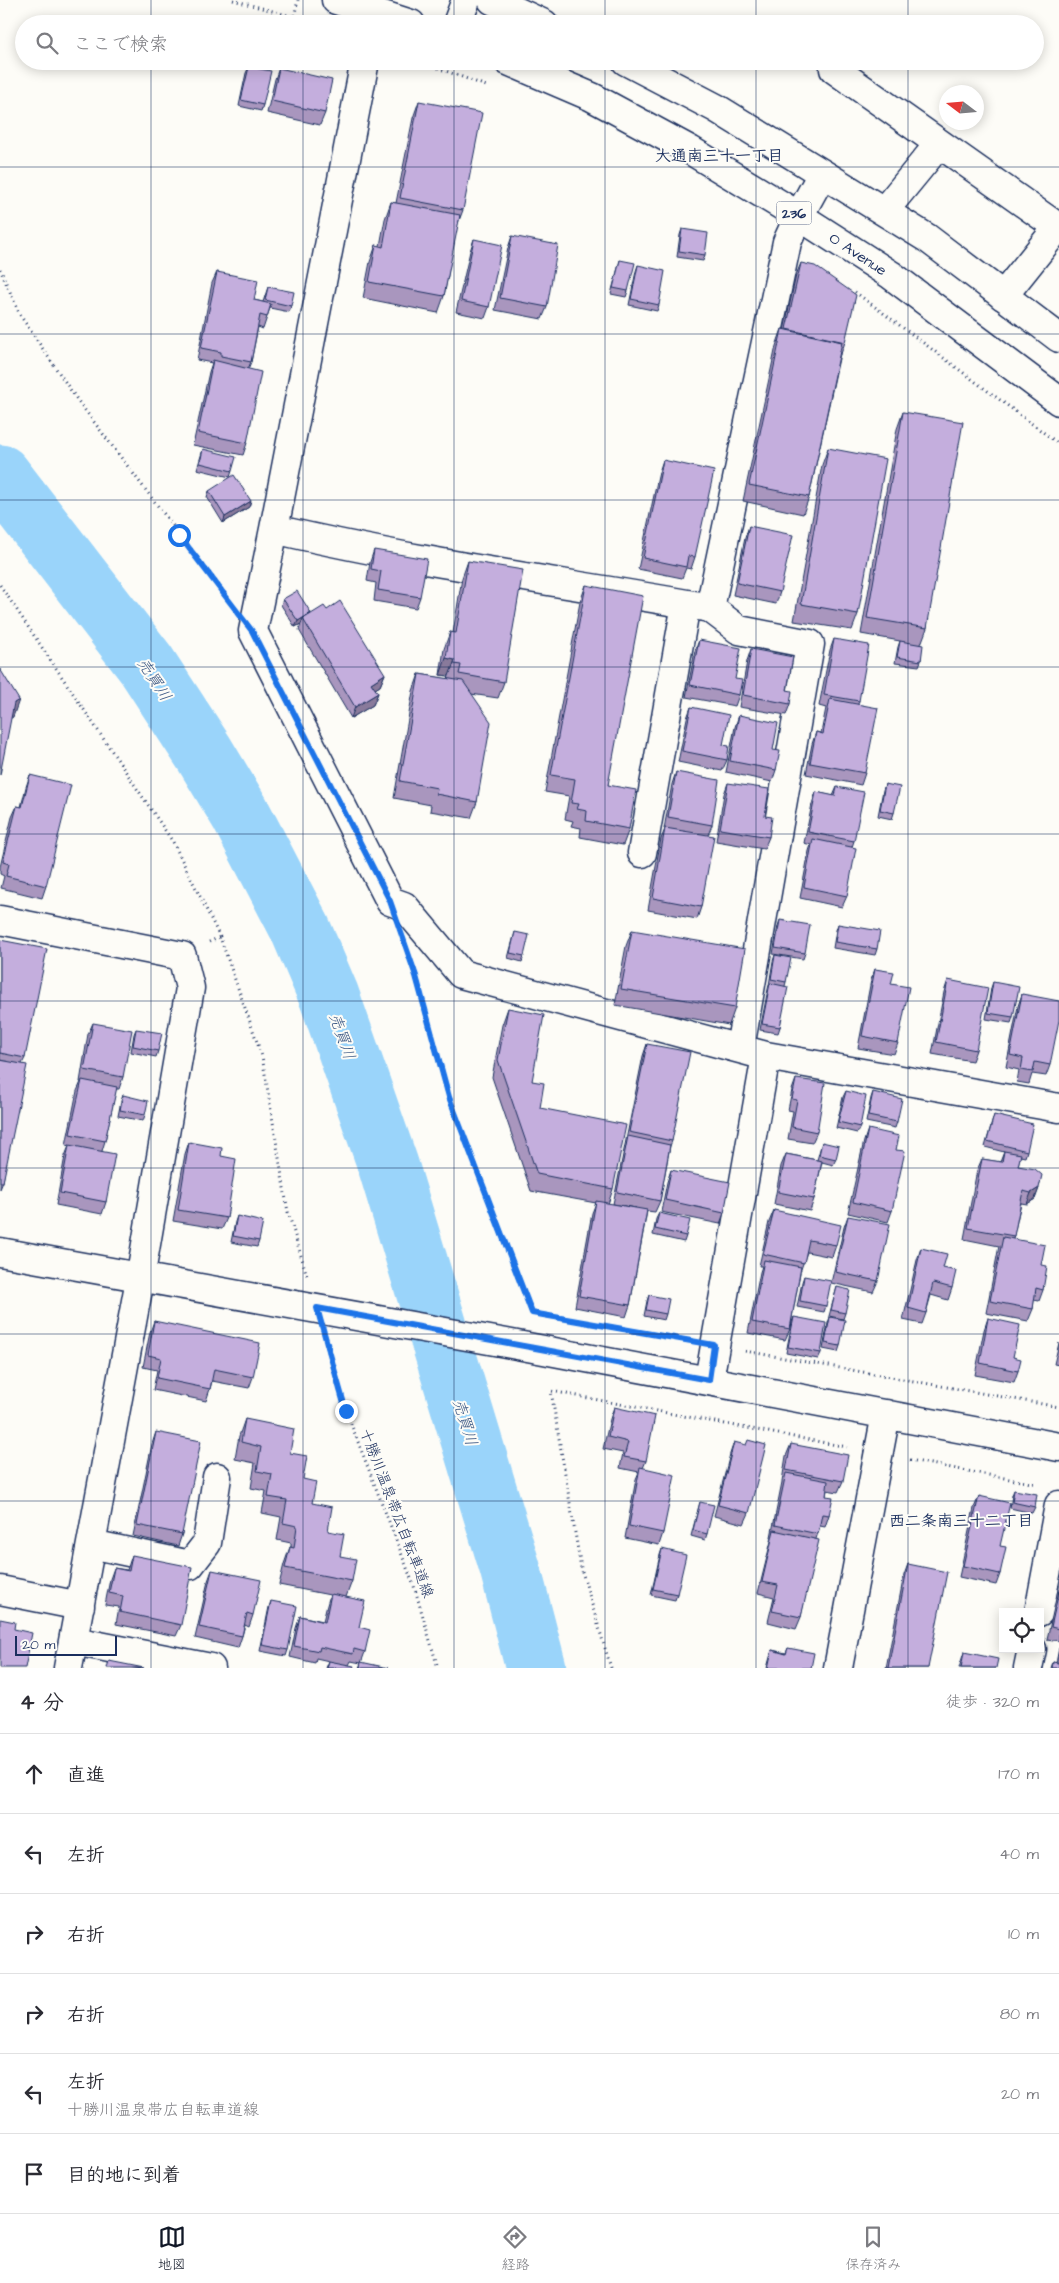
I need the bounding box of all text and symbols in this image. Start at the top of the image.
search box [15,15,1044,70]
icon: search [33,29,61,57]
text: ここで検索 [73,31,168,58]
north arrow [939,85,984,130]
district label: 大通南三十一丁目 [655,145,783,167]
road number: 236 [776,202,812,224]
street label: O Avenue [825,228,891,281]
route start [168,524,191,547]
water label: 売買川 [132,653,176,706]
water label: 売買川 [324,1010,360,1063]
water label: 売買川 [448,1396,483,1448]
route end [335,1400,358,1423]
street label: 十勝川温泉帯広自転車道線 [354,1425,439,1601]
district label: 西二条南三十二丁目 [889,1510,1033,1532]
map controls [999,1608,1044,1653]
button: locate [999,1608,1044,1653]
scale bar [15,1633,118,1656]
text: 20 m [22,1635,55,1655]
text: 4 分 [20,1688,64,1717]
text: 徒歩 · 320 m [946,1691,1039,1713]
icon: ahead [20,1760,48,1788]
text: 直進 [67,1762,105,1789]
text: 170 m [998,1763,1039,1785]
icon: left [20,1840,48,1868]
text: 左折 [67,1842,105,1869]
text: 40 m [999,1843,1039,1865]
icon: right [20,1920,48,1948]
text: 右折 [67,1922,105,1949]
text: 10 m [1008,1923,1039,1945]
icon: right [20,2000,48,2028]
text: 右折 [67,2002,105,2029]
text: 80 m [1000,2003,1039,2025]
text: 左折 [67,2069,105,2096]
icon: left [20,2080,48,2108]
text: 20 m [1001,2083,1039,2105]
text: 十勝川温泉帯広自転車道線 [67,2099,259,2121]
icon: arrive [20,2160,48,2188]
text: 目的地に到着 [67,2162,181,2189]
tab: 地図 [158,2223,186,2275]
tab: 経路 [501,2223,529,2275]
tab: 保存済み [845,2223,901,2275]

